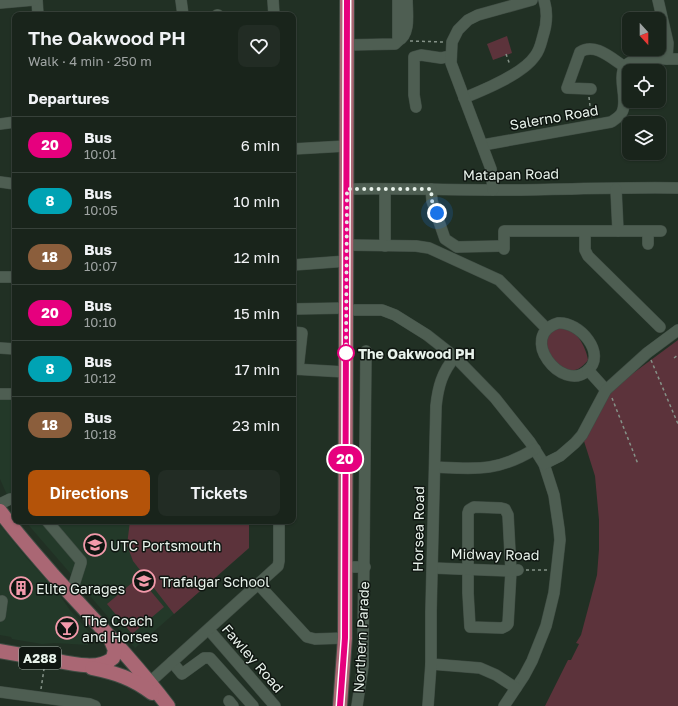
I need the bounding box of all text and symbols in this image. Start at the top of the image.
north arrow [622,12,666,56]
map controls [622,12,666,160]
button: heart [238,25,280,67]
text: The Oakwood PH [28,26,186,49]
text: Walk · 4 min · 250 m [28,53,152,69]
button: locate [622,64,666,108]
text: Departures [28,89,109,107]
street label: Salerno Road [508,101,600,133]
button: layers [622,116,666,160]
text: Bus [84,128,112,146]
text: 20 [41,136,59,153]
text: 6 min [241,136,280,154]
text: 10:01 [84,146,117,162]
street label: Matapan Road [463,165,559,183]
text: Bus [84,184,112,202]
text: 8 [46,192,54,209]
text: 10 min [233,192,280,210]
text: 10:05 [84,202,118,218]
your location [427,203,447,223]
text: Bus [84,240,112,258]
text: 18 [42,248,58,265]
text: 12 min [234,248,280,266]
text: 10:07 [84,258,117,274]
text: Bus [84,296,112,314]
text: 20 [41,304,59,321]
text: 15 min [234,304,280,322]
text: 10:10 [84,314,117,330]
marker: The Oakwood PH [337,344,355,362]
place label: The Oakwood PH [358,345,475,362]
text: Bus [84,352,112,370]
text: 8 [46,360,54,377]
text: 17 min [235,360,280,378]
text: 10:12 [84,370,116,386]
text: Bus [84,408,112,426]
text: 18 [42,416,58,433]
text: 23 min [232,416,280,434]
text: 10:18 [84,426,117,442]
line badge: 20 [327,446,363,472]
text: 20 [336,450,354,467]
button: Directions [28,470,150,516]
button: Tickets [158,470,280,516]
street label: Horsea Road [409,486,427,572]
school or university icon: UTC Portsmouth [82,532,108,558]
place label: UTC Portsmouth [110,537,221,554]
street label: Midway Road [450,545,540,563]
school or university icon: Trafalgar School [131,568,157,594]
place label: Trafalgar School [160,573,270,590]
building icon: Elite Garages [8,575,34,601]
place label: Elite Garages [36,580,125,597]
street label: Northern Parade [350,581,372,693]
place label: The Coach and Horses [82,612,158,645]
bar icon: The Coach and Horses [54,615,80,641]
street label: Fawley Road [219,620,287,696]
road number: A288 [19,647,61,669]

